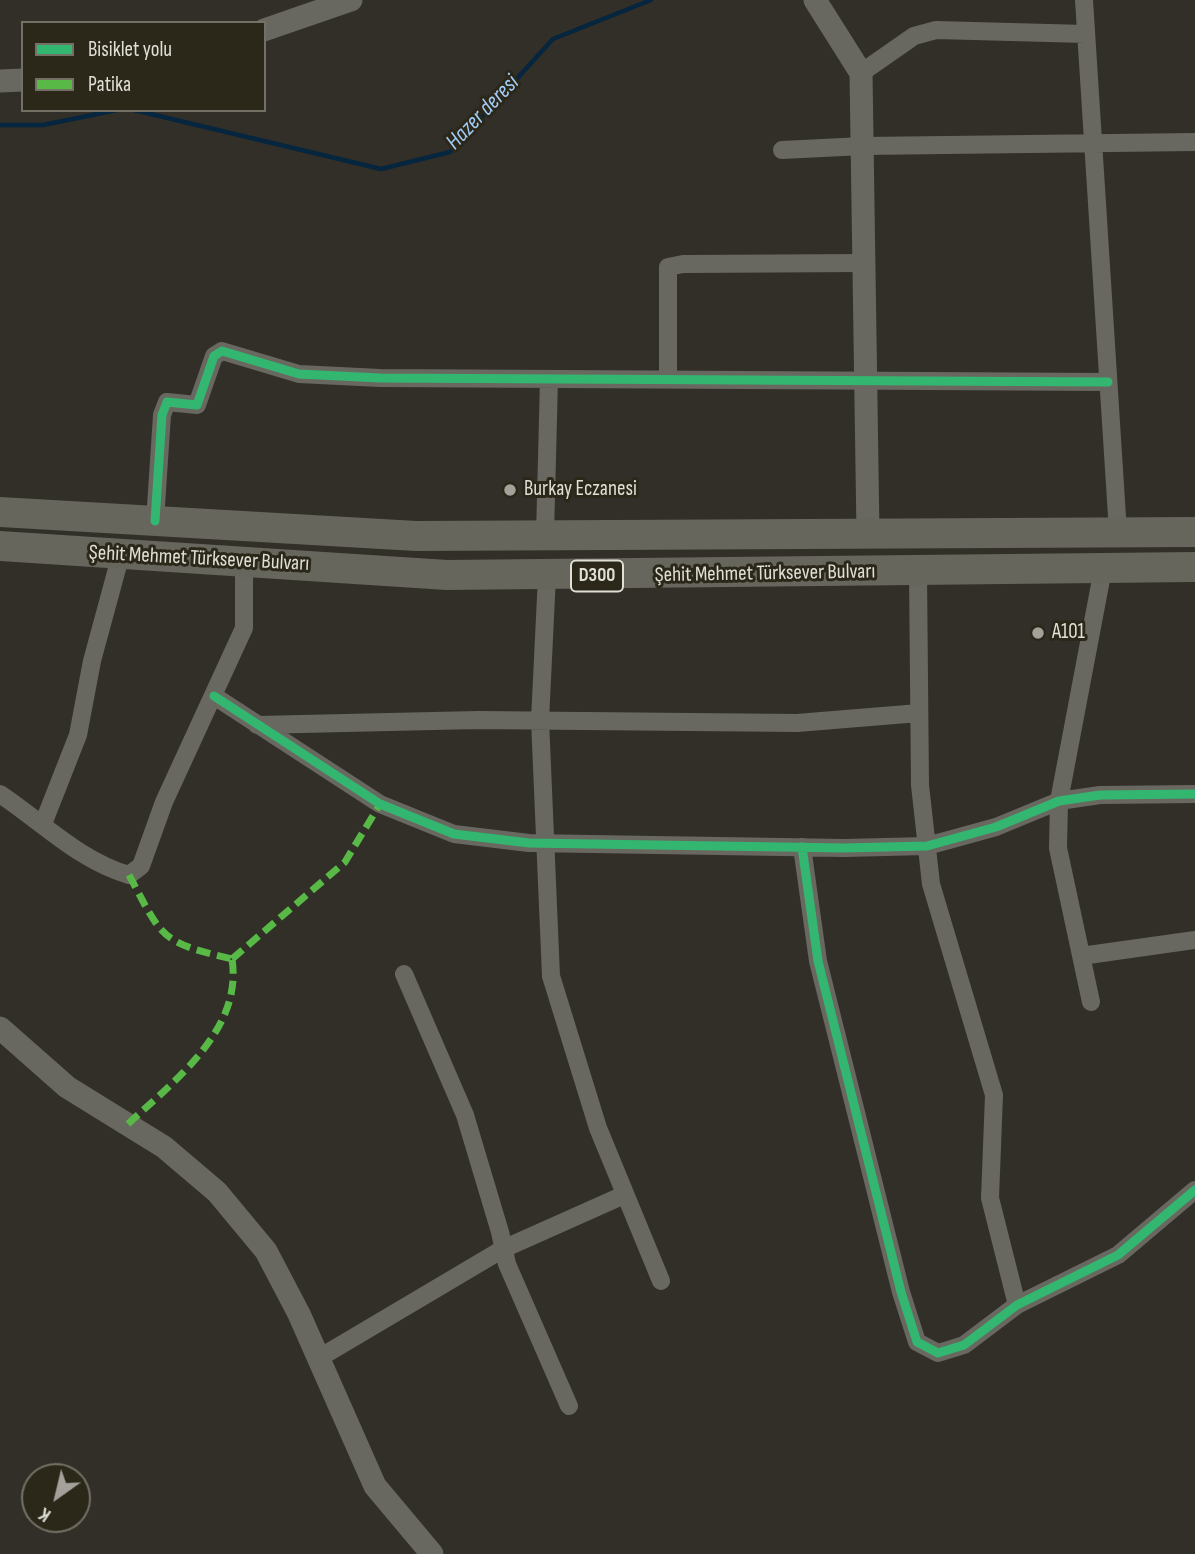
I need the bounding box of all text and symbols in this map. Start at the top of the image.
legend [21,21,266,112]
text: Bisiklet yolu [88,37,172,62]
water label: Hazer deresi [441,70,525,156]
text: Patika [88,72,131,97]
place label: Burkay Eczanesi [524,477,637,503]
marker: Burkay Eczanesi [502,482,518,498]
street label: Şehit Mehmet Türksever Bulvarı [88,541,310,577]
street label: Şehit Mehmet Türksever Bulvarı [655,559,875,589]
road number: D300 [571,561,623,592]
place label: A101 [1052,620,1085,646]
marker: A101 [1030,625,1046,641]
north arrow [21,1463,91,1533]
text: K [35,1502,55,1526]

